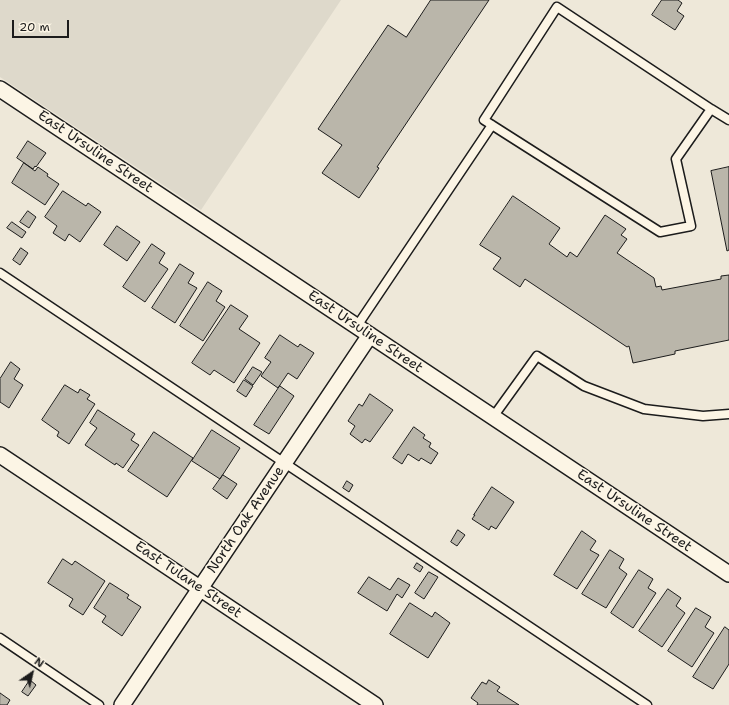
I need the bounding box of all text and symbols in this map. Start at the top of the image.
scale bar [14,12,71,38]
text: 20 m [19,19,50,35]
street label: East Ursuline Street [34,107,156,197]
street label: East Ursuline Street [304,287,426,377]
street label: North Oak Avenue [204,463,288,577]
street label: East Ursuline Street [573,466,695,556]
street label: East Tulane Street [131,538,245,622]
north arrow [12,653,52,693]
text: N [31,654,47,671]

